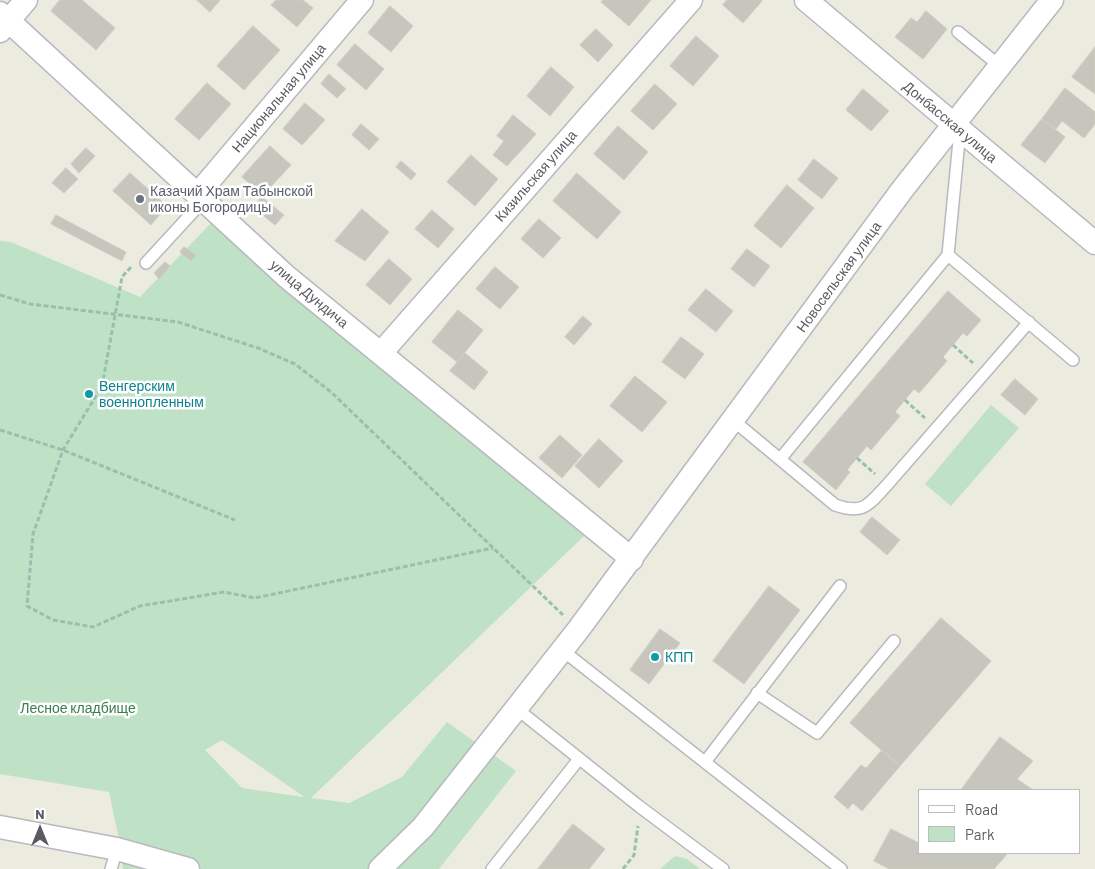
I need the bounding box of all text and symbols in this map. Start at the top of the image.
street label: Национальная улица [229,40,329,156]
street label: Донбасская улица [900,78,1000,166]
street label: Кизильская улица [492,127,580,225]
place label: Казачий Храм Табынской иконы Богородицы [150,183,313,216]
marker: Казачий Храм Табынской иконы Богородицы [134,193,146,205]
street label: Новосельская улица [793,218,885,336]
street label: улица Дундича [266,256,352,332]
place label: Венгерским военнопленным [99,378,204,411]
marker: Венгерским военнопленным [83,388,95,400]
place label: КПП [665,649,693,665]
marker: КПП [649,651,661,663]
park label: Лесное кладбище [20,700,136,716]
legend [918,789,1080,854]
text: Road [965,800,998,818]
north arrow [15,804,65,854]
text: N [35,805,45,822]
text: Park [965,825,994,843]

